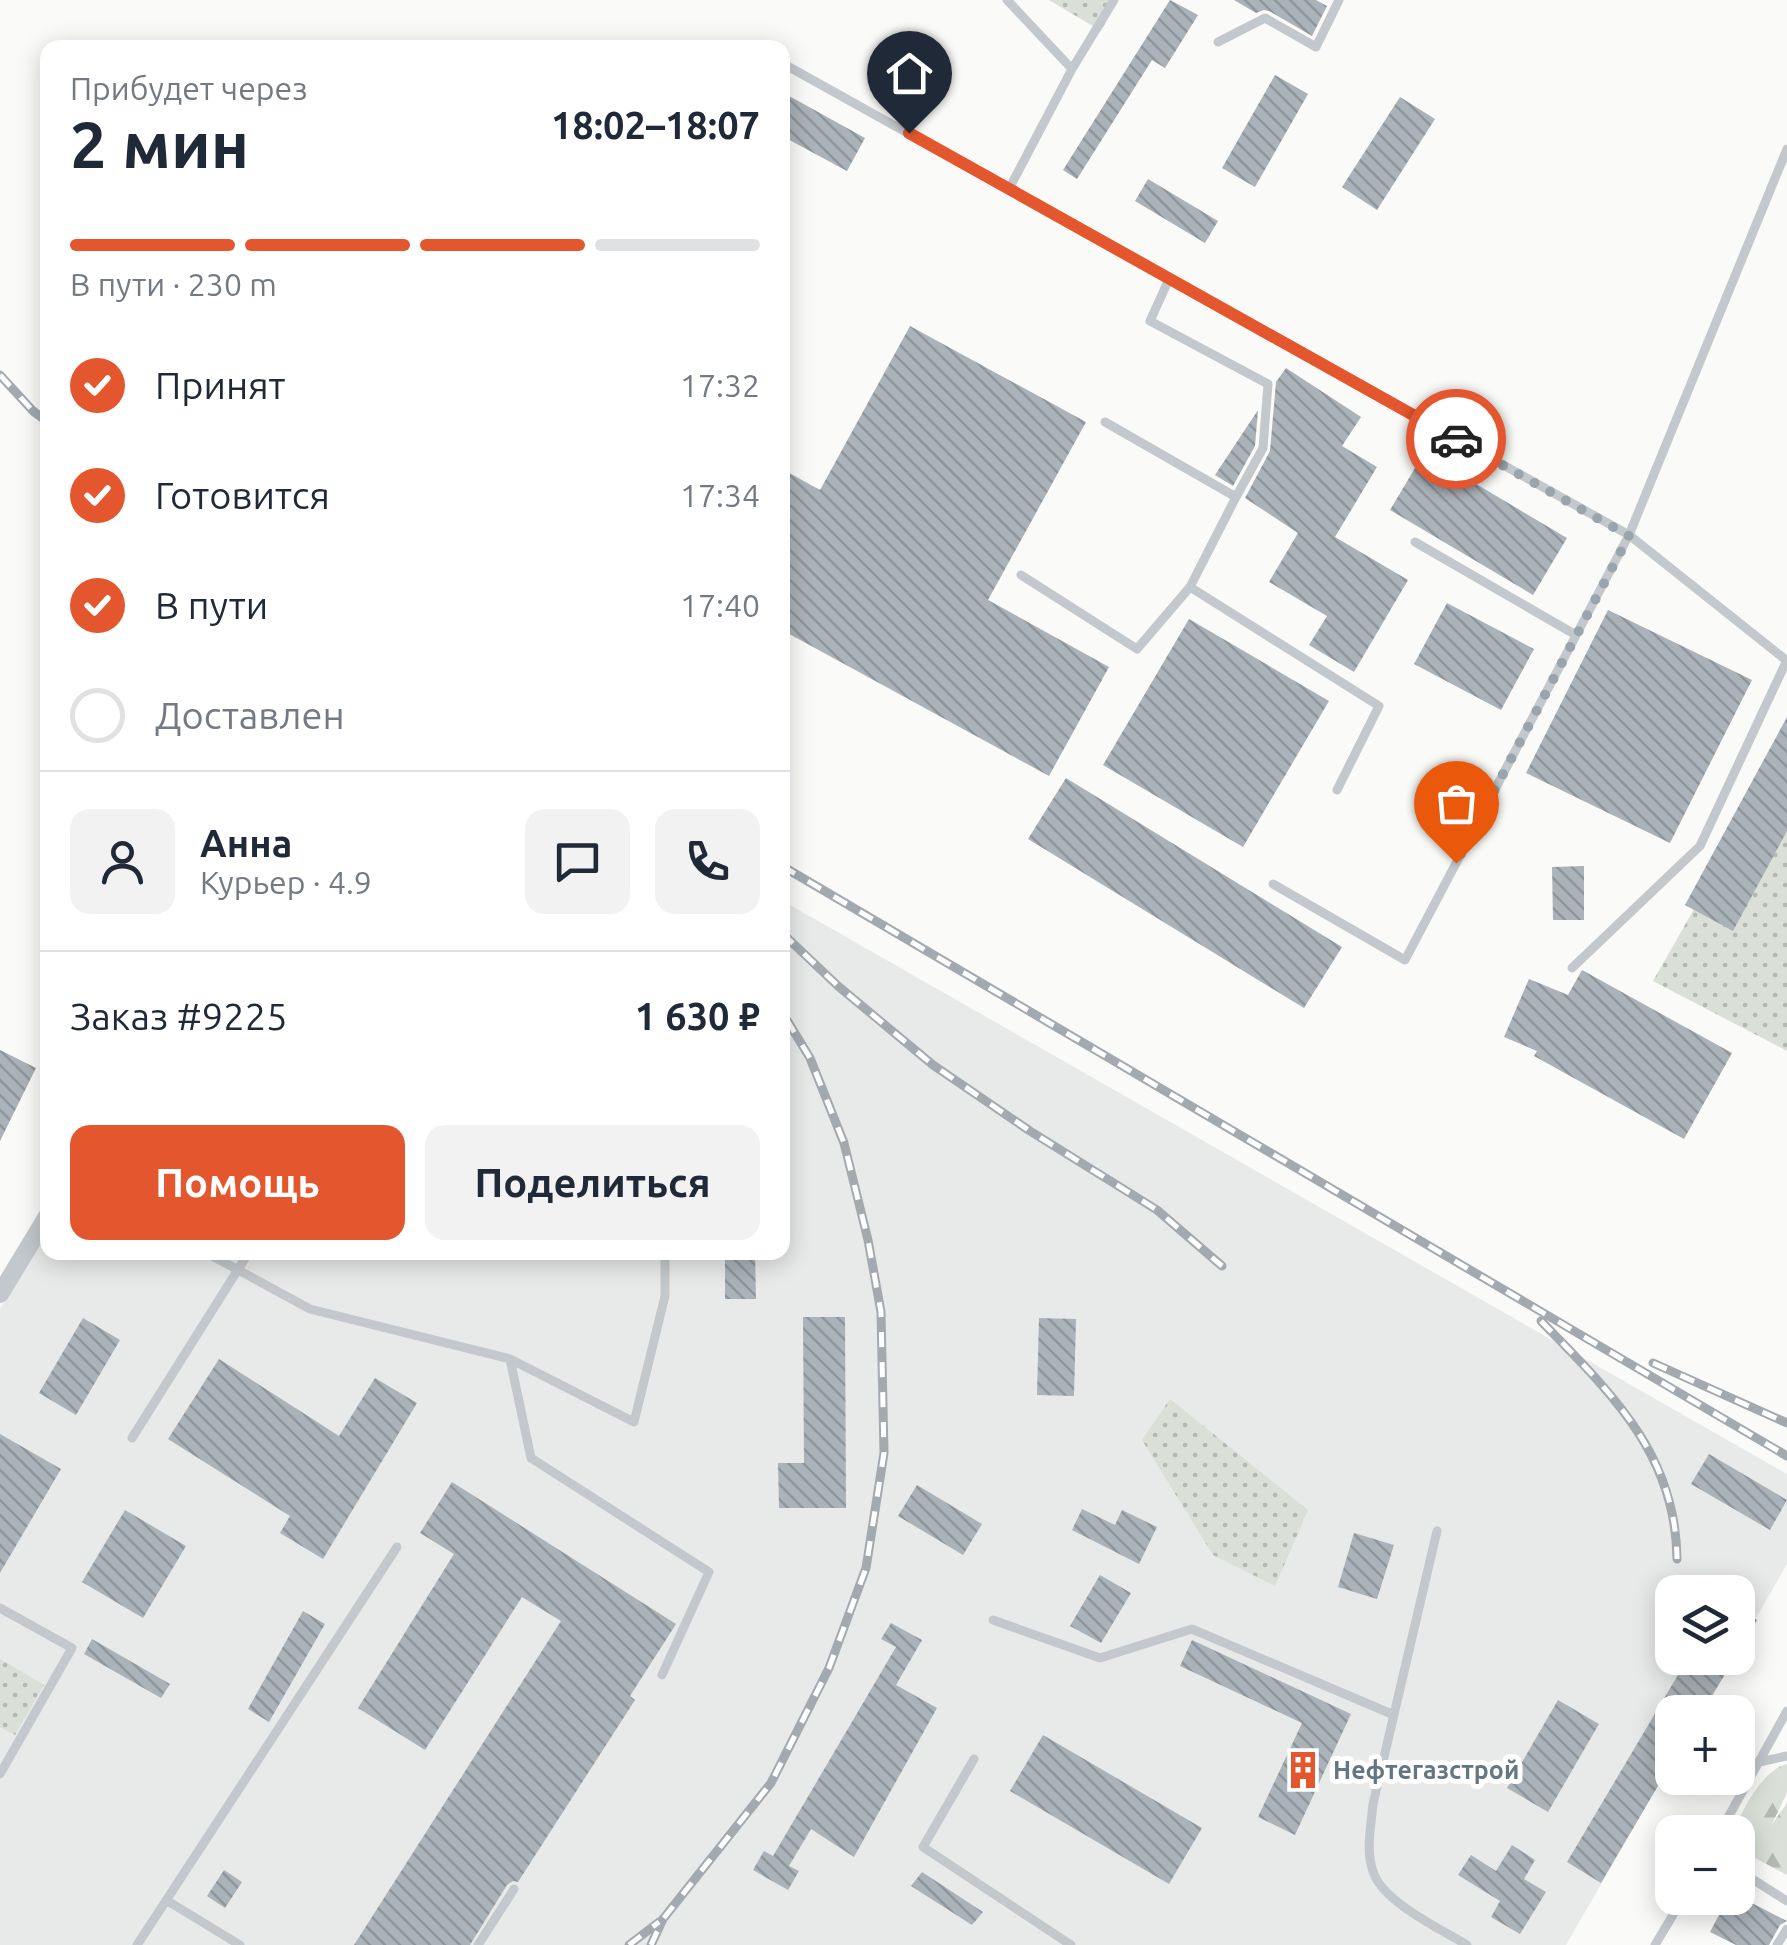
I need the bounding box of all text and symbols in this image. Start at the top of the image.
pin [867,31,952,134]
icon: home [882,46,937,101]
text: Прибудет через [70,70,308,106]
text: 18:02–18:07 [551,104,760,146]
text: 2 мин [70,107,249,180]
text: В пути · 230 m [70,266,277,302]
icon: check [70,358,125,413]
text: Принят [155,364,285,406]
text: 17:32 [680,367,760,403]
courier [1406,389,1506,489]
icon: car [1429,412,1484,467]
icon: check [70,468,125,523]
text: Готовится [155,474,330,516]
text: 17:34 [680,477,760,513]
icon: check [70,578,125,633]
text: В пути [155,584,268,626]
text: 17:40 [680,587,760,623]
text: Доставлен [155,694,345,736]
pin [1414,761,1499,864]
icon: bag [1429,776,1484,831]
button: person [70,809,175,914]
button: chat [525,809,630,914]
button: phone [655,809,760,914]
text: Анна [200,822,292,864]
text: Курьер · 4.9 [200,864,372,900]
text: Заказ #9225 [70,995,288,1037]
text: 1 630 ₽ [635,995,760,1037]
button: Помощь [70,1125,405,1240]
button: Поделиться [425,1125,760,1240]
map controls [1655,1575,1755,1915]
button: layers [1655,1575,1755,1675]
button: + [1655,1695,1755,1795]
building icon: Нефтегазстрой [1282,1749,1324,1791]
place label: Нефтегазстрой [1333,1756,1519,1784]
button: − [1655,1815,1755,1915]

